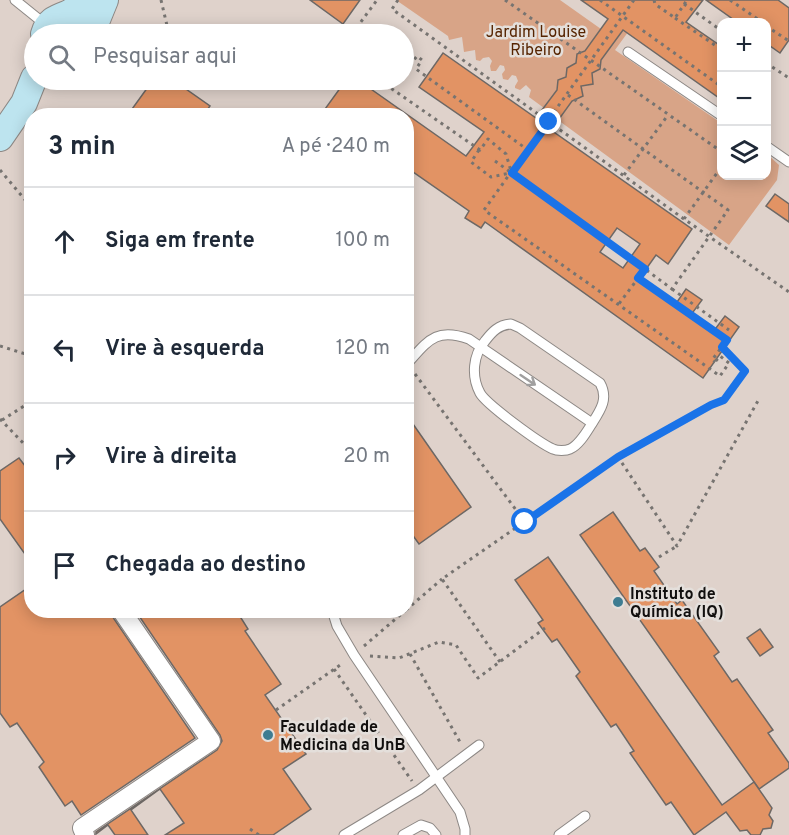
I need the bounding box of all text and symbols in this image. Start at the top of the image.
map controls [717,18,771,180]
button: + [717,18,771,72]
park label: Jardim Louise Ribeiro [486,23,586,61]
search box [24,24,414,90]
icon: search [45,41,78,74]
text: Pesquisar aqui [93,44,237,71]
button: − [717,72,771,126]
route end [535,108,561,134]
button: layers [717,126,771,180]
text: 3 min [48,131,116,164]
text: A pé · 240 m [282,134,390,160]
icon: ahead [48,225,81,258]
text: Siga em frente [105,228,255,255]
text: 100 m [335,228,390,254]
icon: left [48,333,81,366]
text: Vire à esquerda [105,336,264,363]
text: 120 m [336,336,390,362]
one-way arrow [519,374,535,386]
icon: right [48,441,81,474]
text: Vire à direita [105,444,237,471]
text: 20 m [343,444,390,470]
route start [511,508,537,534]
icon: arrive [48,549,81,582]
text: Chegada ao destino [105,552,306,579]
place label: Instituto de Química (IQ) [630,585,724,623]
marker: Instituto de Química (IQ) [611,595,625,609]
place label: Faculdade de Medicina da UnB [280,718,406,756]
marker: Faculdade de Medicina da UnB [261,728,275,742]

